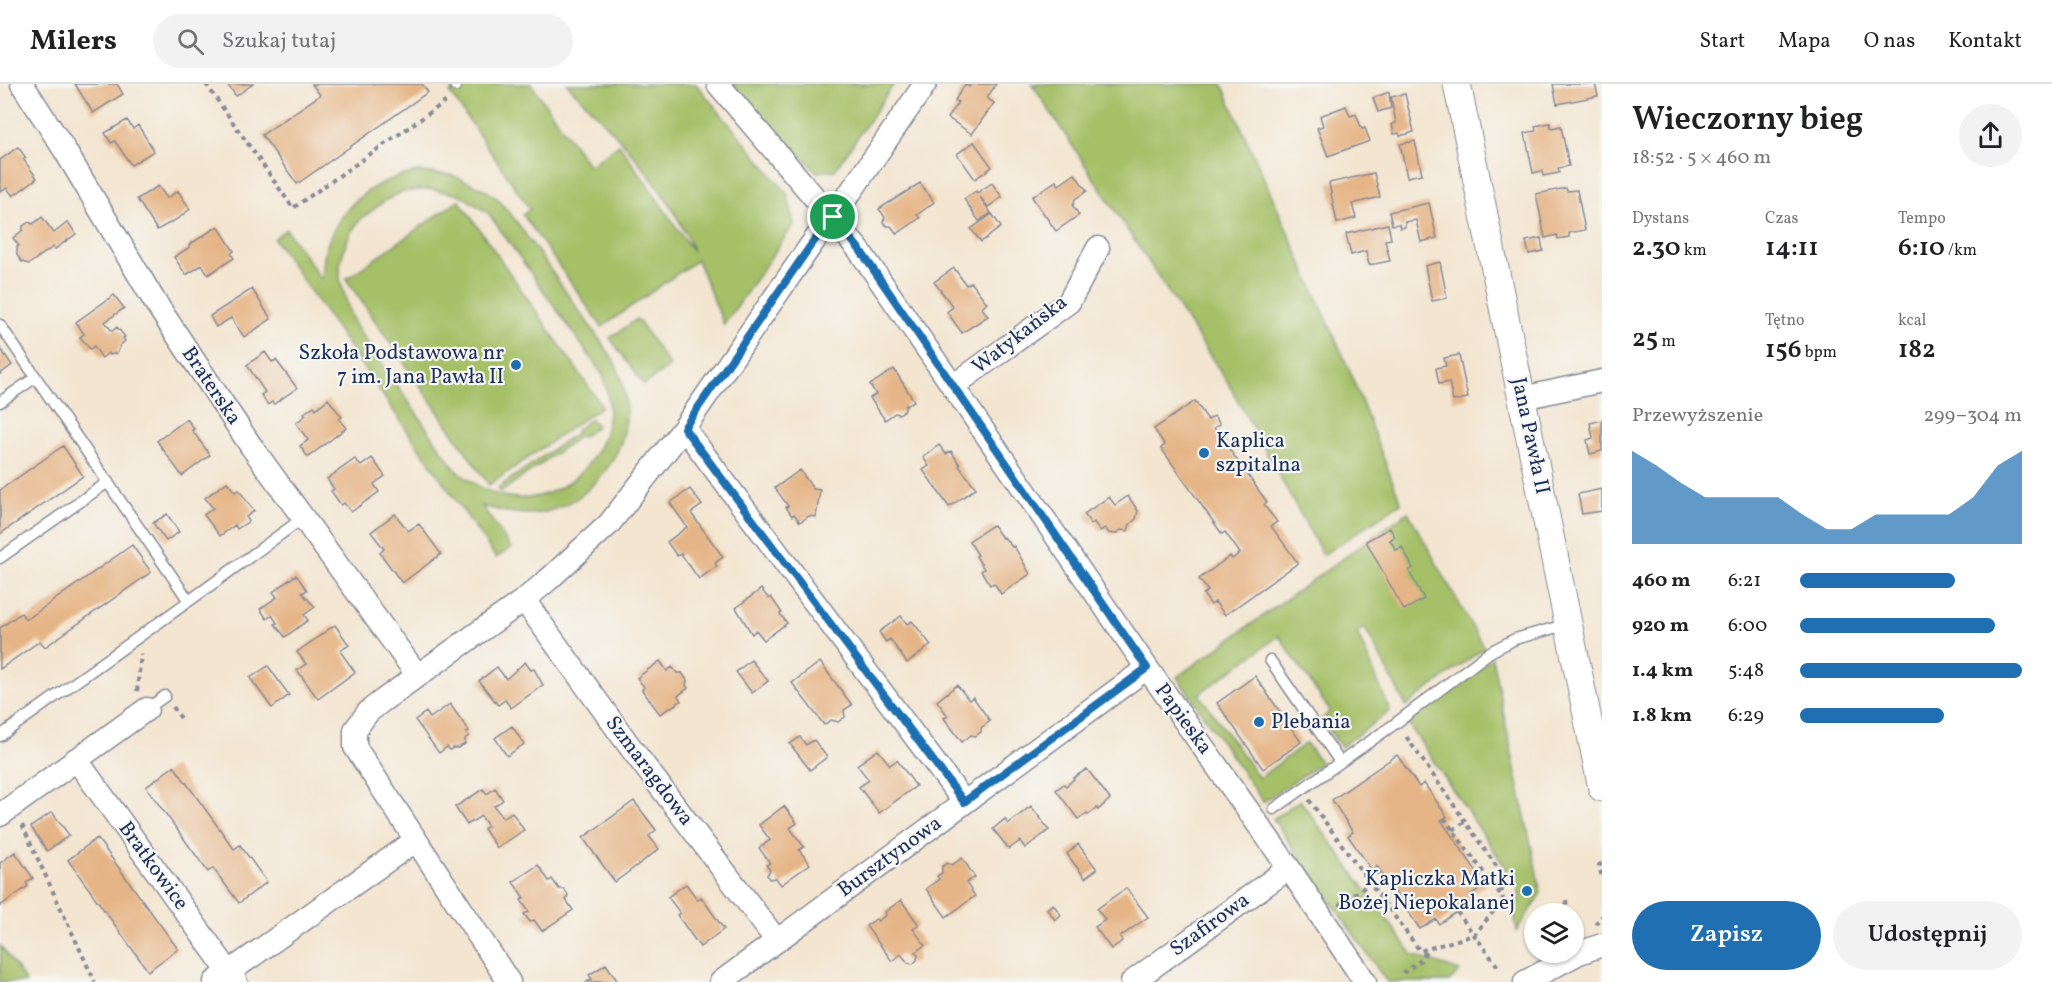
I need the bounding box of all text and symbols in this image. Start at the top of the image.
search box [153,14,573,68]
text: Milers [30,22,117,61]
icon: search [174,25,207,58]
text: Szukaj tutaj [222,26,336,57]
text: Start [1700,27,1745,56]
text: Mapa [1778,27,1831,56]
text: O nas [1864,27,1915,56]
text: Kontakt [1948,27,2022,56]
text: Wieczorny bieg [1632,98,1863,144]
button: share [1959,104,2022,167]
text: 18:52 · 5 × 460 m [1632,144,1771,172]
pin [807,191,858,242]
icon: arrive [816,200,849,233]
text: Dystans [1632,208,1689,230]
text: Czas [1765,208,1798,230]
text: Tempo [1898,208,1946,230]
text: 2.30 [1632,230,1681,266]
text: 14:11 [1765,230,1818,266]
text: 6:10 [1898,230,1945,266]
text: km [1681,240,1707,262]
text: /km [1945,240,1977,262]
street label: Watykańska [966,289,1074,381]
text: Tętno [1765,310,1805,332]
text: kcal [1898,310,1926,332]
text: 25 [1632,321,1658,357]
text: m [1658,331,1676,353]
text: 156 [1765,332,1802,368]
text: 182 [1898,332,1936,368]
place label: Szkoła Podstawowa nr 7 im. Jana Pawła II [299,339,504,392]
street label: Braterska [174,341,248,431]
text: bpm [1802,342,1837,364]
marker: Szkoła Podstawowa nr 7 im. Jana Pawła II [509,358,523,372]
street label: Jana Pawła II [1503,375,1557,497]
text: Przewyższenie [1632,402,1763,430]
text: 299–304 m [1924,402,2022,430]
place label: Kaplica szpitalna [1216,427,1301,480]
marker: Kaplica szpitalna [1197,446,1211,460]
text: 460 m [1632,567,1691,595]
text: 6:21 [1728,567,1761,595]
text: 920 m [1632,612,1689,640]
text: 6:00 [1728,612,1767,640]
text: 1.4 km [1632,657,1693,685]
text: 5:48 [1728,657,1764,685]
street label: Papieska [1147,677,1219,761]
text: 1.8 km [1632,702,1692,730]
text: 6:29 [1728,702,1764,730]
place label: Plebania [1271,708,1351,737]
street label: Szmaragdowa [598,710,700,832]
marker: Plebania [1252,715,1266,729]
street label: Bursztynowa [832,809,948,905]
street label: Bratkowice [111,816,195,916]
place label: Kapliczka Matki Bożej Niepokalanej [1338,865,1515,918]
marker: Kapliczka Matki Bożej Niepokalanej [1520,884,1534,898]
street label: Szafirowa [1164,886,1256,964]
button: Zapisz [1632,901,1821,970]
button: Udostępnij [1833,901,2022,970]
map controls [1524,903,1584,963]
button: layers [1524,903,1584,963]

